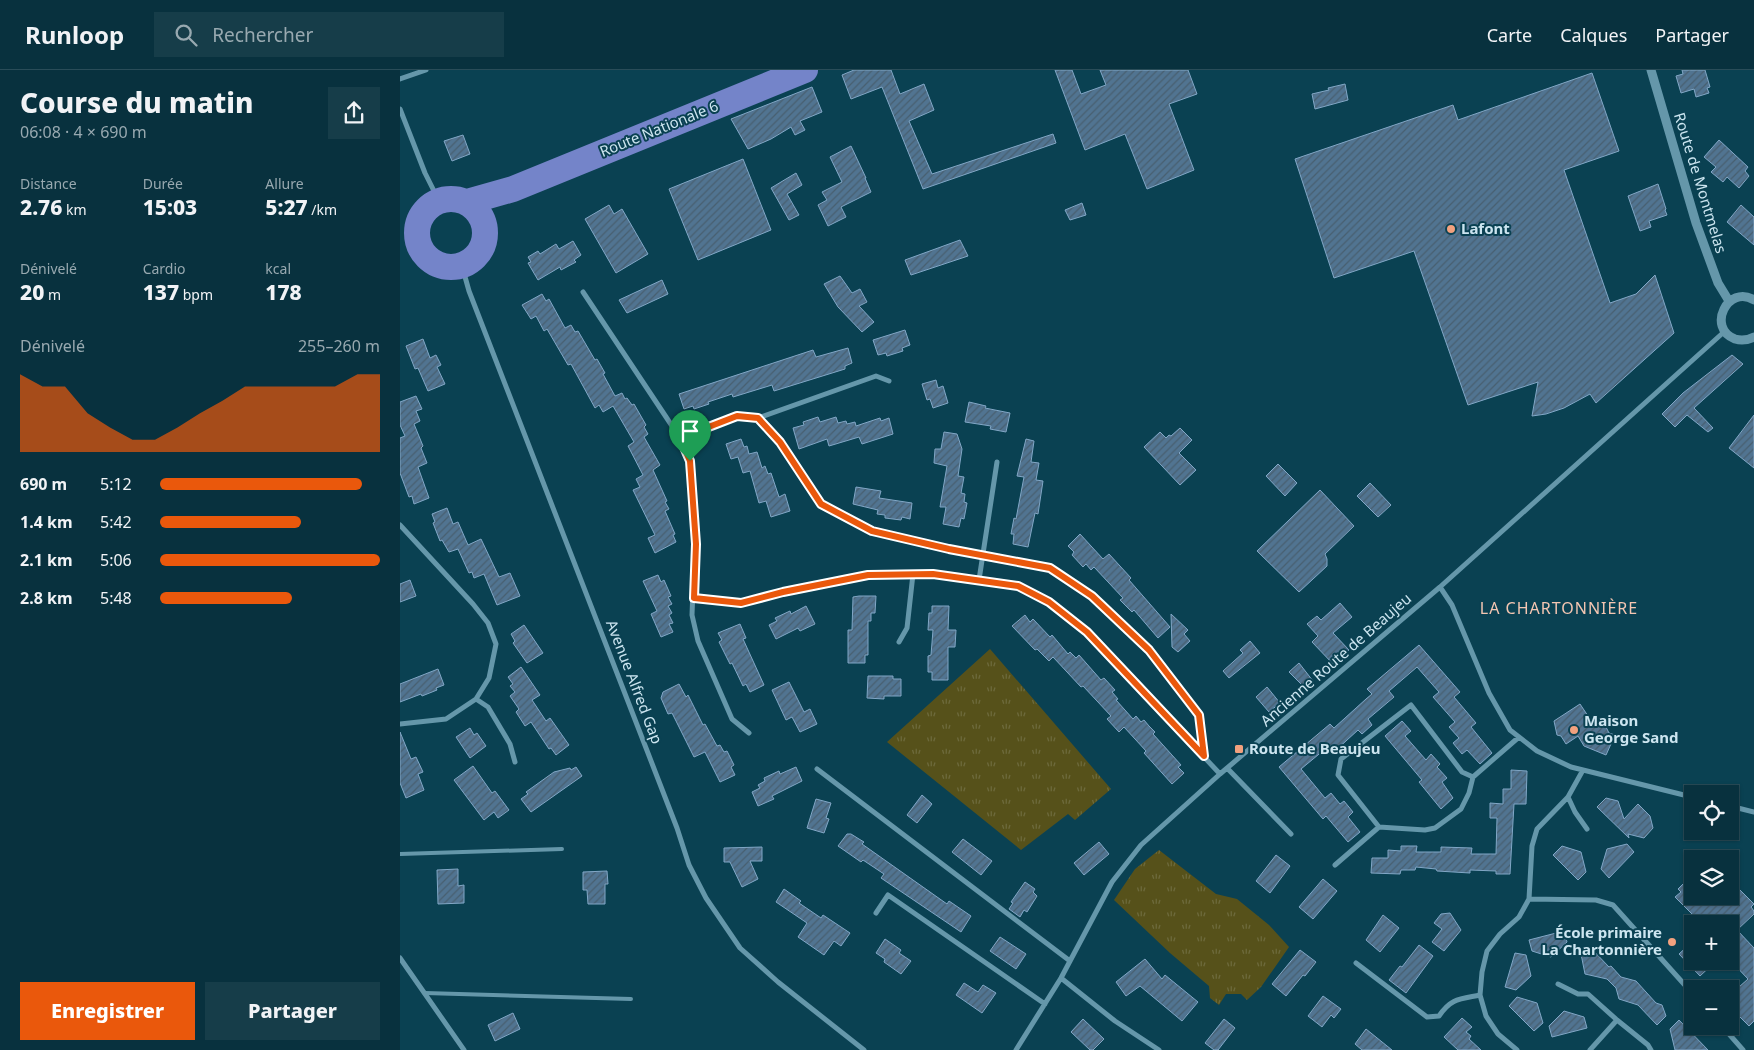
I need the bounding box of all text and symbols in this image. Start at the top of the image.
search box [154,12,504,57]
text: Runloop [25,18,124,51]
icon: search [172,21,200,49]
text: Rechercher [212,22,313,48]
text: Carte [1487,23,1532,47]
text: Calques [1560,23,1627,47]
text: Partager [1655,23,1729,47]
text: Course du matin [20,83,253,121]
button: share [328,87,380,139]
street label: Route Nationale 6 [596,95,721,161]
street label: Route de Montmelas [1670,110,1732,256]
text: 06:08 · 4 × 690 m [20,121,147,143]
text: Distance [20,174,77,193]
text: Durée [143,174,183,193]
text: Allure [265,174,304,193]
text: 2.76 [20,193,62,221]
text: 15:03 [143,193,197,221]
text: 5:27 [265,193,308,221]
text: km [62,200,87,219]
text: /km [308,200,337,219]
place label: Lafont [1461,218,1510,238]
marker: Lafont [1445,223,1457,235]
text: Dénivelé [20,259,77,278]
text: Cardio [143,259,186,278]
text: kcal [265,259,291,278]
text: 20 [20,278,44,306]
text: 137 [143,278,179,306]
text: 178 [265,278,302,306]
text: m [44,285,61,304]
text: bpm [179,285,213,304]
text: Dénivelé [20,335,85,357]
text: 255–260 m [298,335,380,357]
pin [669,410,711,461]
icon: arrive [676,417,704,445]
text: 690 m [20,473,67,495]
text: 5:12 [100,473,132,495]
text: 1.4 km [20,511,72,533]
text: 5:42 [100,511,132,533]
text: 2.1 km [20,549,72,571]
text: 5:06 [100,549,132,571]
text: 2.8 km [20,587,72,609]
text: 5:48 [100,587,132,609]
street label: Ancienne Route de Beaujeu [1256,588,1415,730]
district label: LA CHARTONNIÈRE [1480,597,1638,619]
street label: Avenue Alfred Gap [602,617,668,746]
place label: Maison George Sand [1584,710,1679,747]
marker: Maison George Sand [1568,724,1580,736]
place label: Route de Beaujeu [1249,738,1381,758]
marker: Route de Beaujeu [1233,743,1245,755]
map controls [1684,785,1739,1035]
button: locate [1684,785,1739,840]
button: layers [1684,850,1739,905]
button: + [1684,915,1739,970]
place label: École primaire La Chartonnière [1541,922,1662,959]
marker: École primaire La Chartonnière [1666,936,1678,948]
button: − [1684,980,1739,1035]
button: Enregistrer [20,982,195,1040]
button: Partager [205,982,380,1040]

